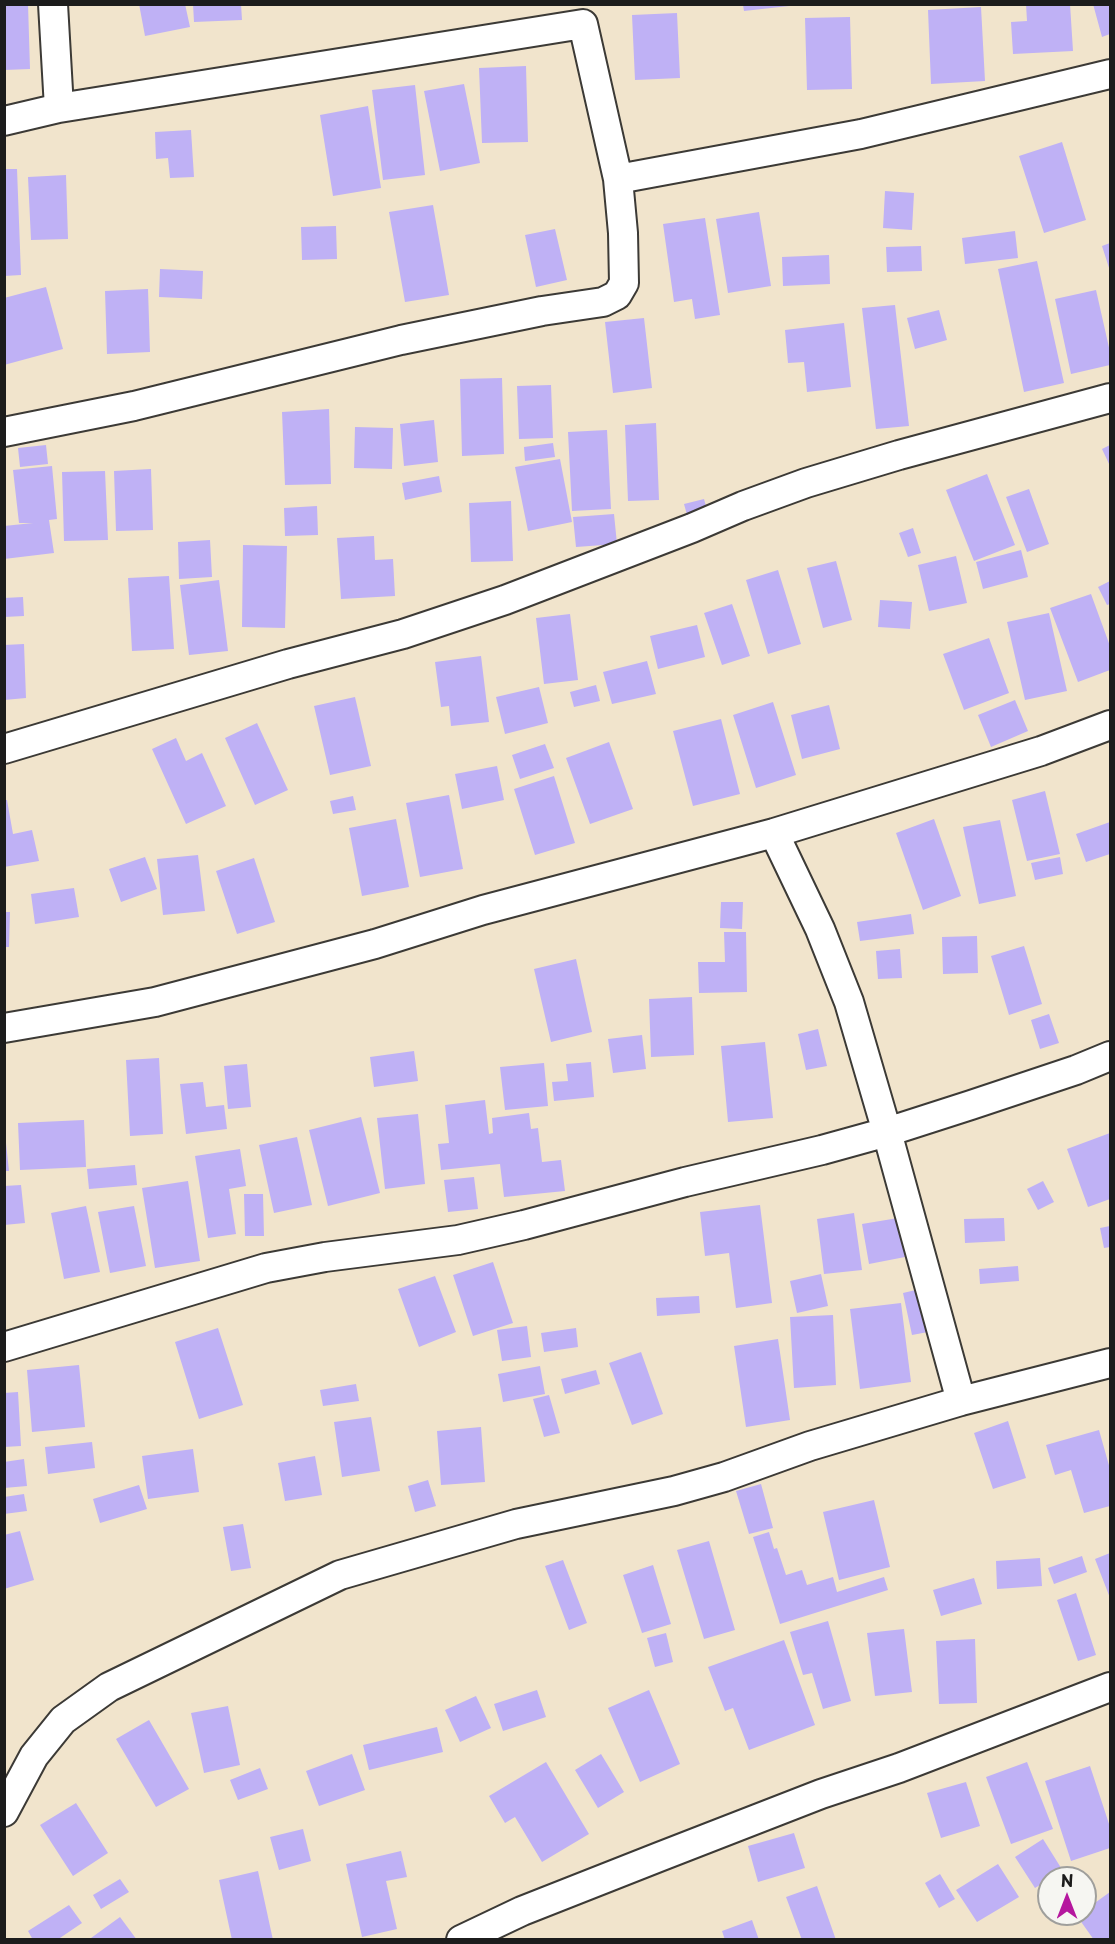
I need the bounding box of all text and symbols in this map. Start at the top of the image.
north arrow [1037,1866,1097,1926]
text: N [1061,1868,1073,1892]

